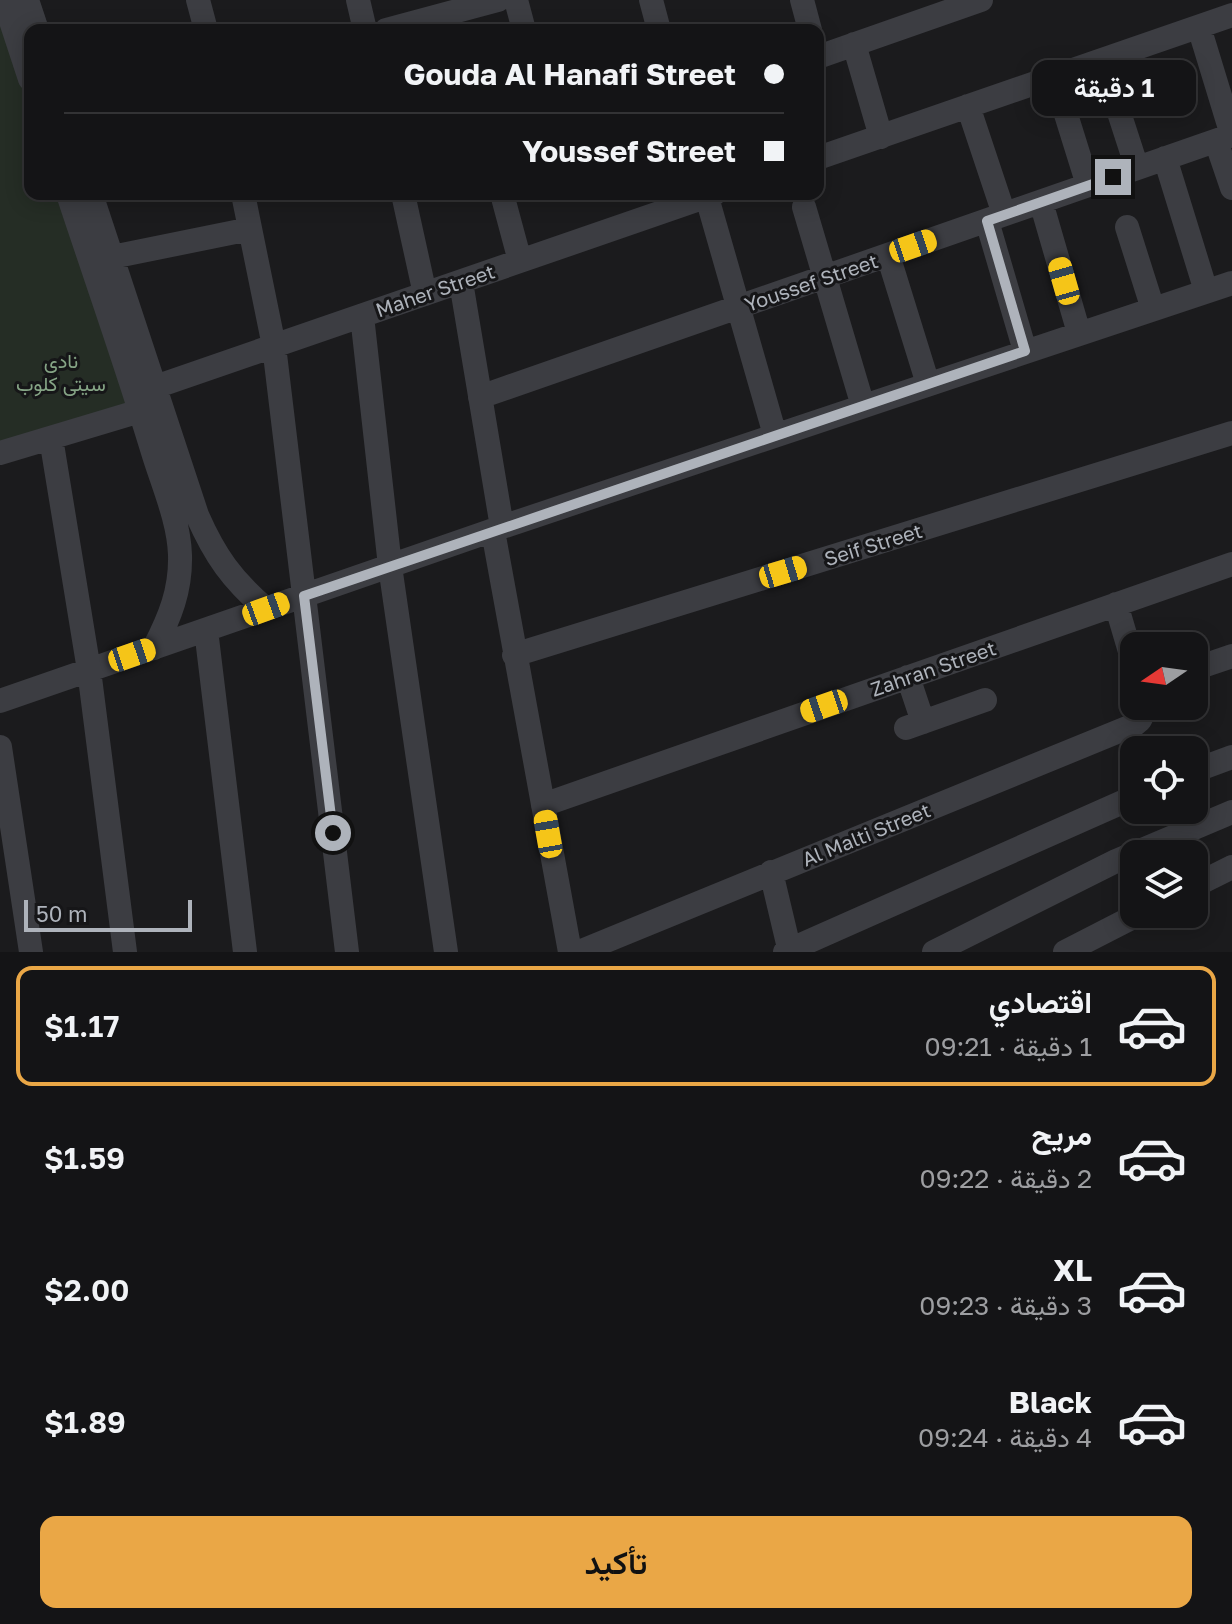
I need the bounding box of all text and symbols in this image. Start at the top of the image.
text: Gouda Al Hanafi Street [403,56,736,92]
callout: 1 دقيقة [1031,61,1195,117]
text: 1 دقيقة [1074,72,1154,103]
text: Youssef Street [522,133,736,169]
route end [1095,159,1131,195]
car [886,227,940,265]
street label: Youssef Street [741,248,881,316]
car [1046,255,1082,307]
street label: Maher Street [372,258,498,322]
park label: نادى سيتى كلوب [16,348,106,397]
street label: Seif Street [821,518,925,570]
car [757,554,809,590]
car [239,590,293,628]
north arrow [1120,632,1208,720]
map controls [1120,632,1208,928]
street label: Zahran Street [867,635,999,701]
car [105,636,159,674]
car [797,687,851,725]
button: locate [1120,736,1208,824]
street label: Al Malti Street [798,797,934,871]
car [532,808,564,860]
route start [315,815,351,851]
button: layers [1120,840,1208,928]
scale bar [24,896,192,932]
text: 50 m [36,900,87,927]
text: اقتصادي [989,984,1092,1020]
icon: car [1116,990,1188,1062]
text: $1.17 [44,1008,120,1044]
text: 1 دقيقة · 09:21 [925,1031,1092,1062]
text: مريح [1032,1116,1092,1152]
icon: car [1116,1122,1188,1194]
text: $1.59 [44,1140,125,1176]
text: 2 دقيقة · 09:22 [920,1163,1092,1194]
text: XL [1053,1252,1092,1288]
icon: car [1116,1254,1188,1326]
text: $2.00 [44,1272,129,1308]
text: 3 دقيقة · 09:23 [919,1290,1092,1321]
text: Black [1009,1384,1092,1420]
icon: car [1116,1386,1188,1458]
text: $1.89 [44,1404,126,1440]
text: 4 دقيقة · 09:24 [918,1422,1092,1453]
button: تأكيد [40,1516,1192,1608]

